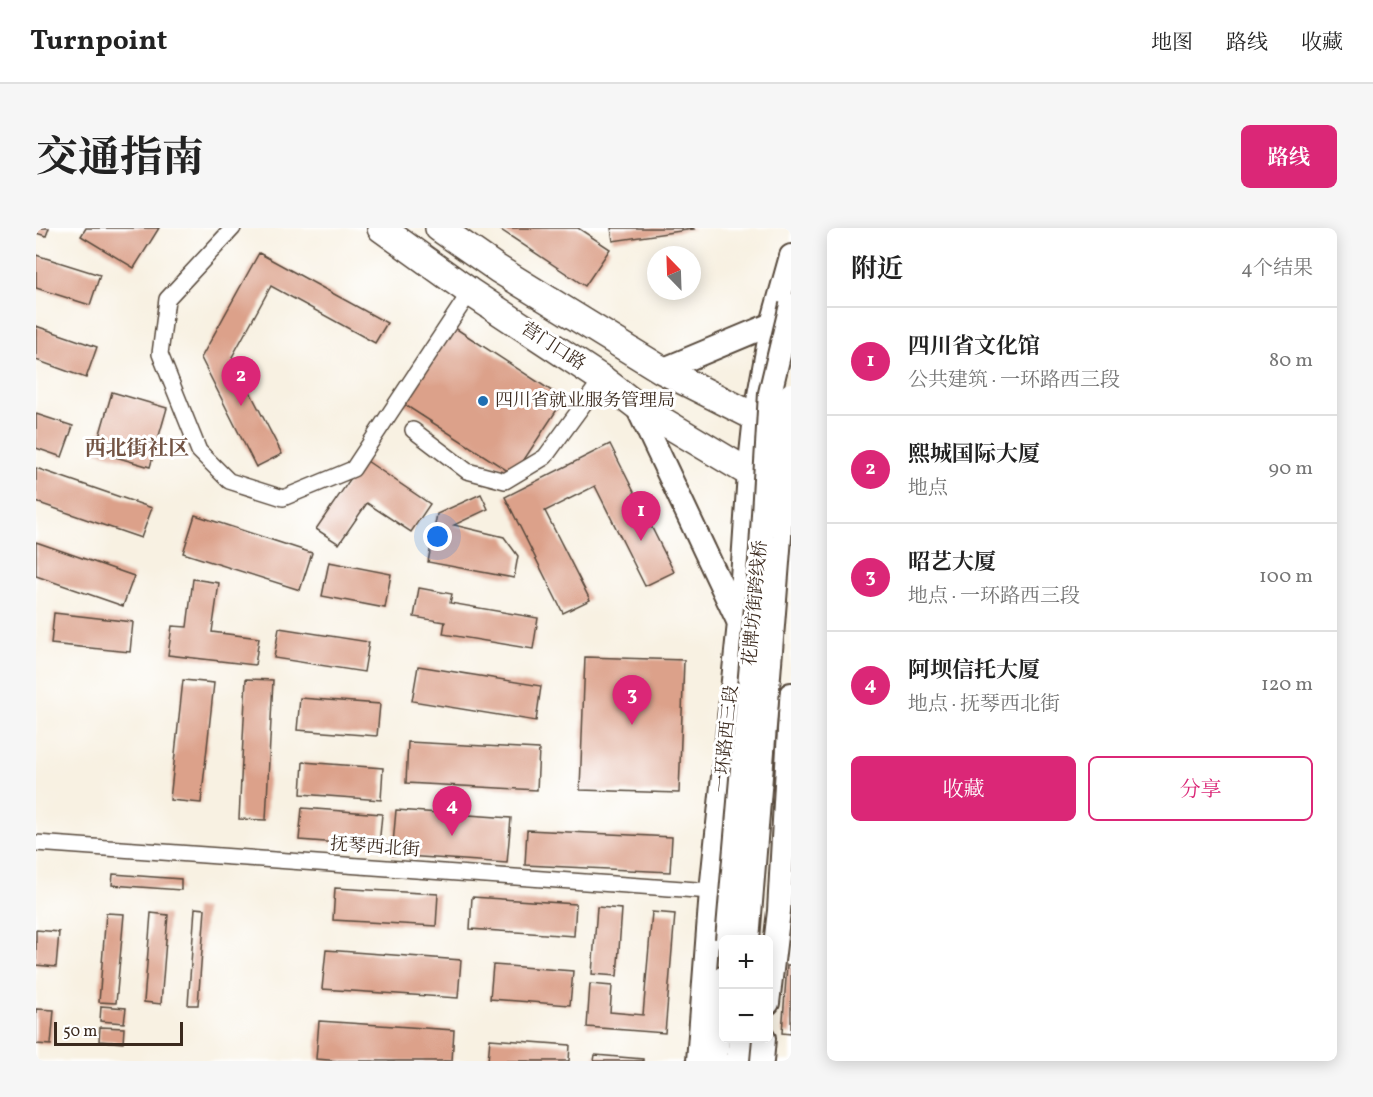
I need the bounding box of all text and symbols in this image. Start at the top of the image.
text: Turnpoint [30,22,167,61]
text: 地图 [1151,29,1193,58]
text: 路线 [1226,29,1268,58]
text: 收藏 [1301,29,1343,58]
button: 路线 [1241,125,1337,188]
text: 交通指南 [36,131,204,190]
north arrow [647,246,701,300]
text: 附近 [851,252,903,288]
text: 4个结果 [1241,255,1313,283]
street label: 营门口路 [516,317,590,377]
text: 四川省文化馆 [908,332,1040,363]
text: 1 [866,347,875,375]
text: 80 m [1269,347,1313,375]
pin: 2 [222,356,260,406]
text: 公共建筑 · 一环路西三段 [908,367,1120,395]
place label: 四川省就业服务管理局 [495,389,675,414]
marker: 四川省就业服务管理局 [476,394,490,408]
district label: 西北街社区 [85,435,190,464]
text: 熙城国际大厦 [908,440,1040,471]
text: 2 [865,455,876,483]
text: 90 m [1269,455,1313,483]
text: 地点 [908,475,948,503]
pin: 1 [622,492,660,541]
your location [423,522,452,551]
street label: 花牌坊街跨线桥 [738,539,774,667]
text: 昭艺大厦 [908,548,996,579]
text: 3 [865,563,876,591]
text: 100 m [1259,563,1313,591]
text: 地点 · 一环路西三段 [908,583,1080,611]
text: 阿坝信托大厦 [908,656,1040,687]
text: 4 [864,671,877,699]
text: 120 m [1261,671,1313,699]
pin: 3 [612,676,652,725]
street label: 一环路西三段 [709,684,745,794]
text: 地点 · 抚琴西北街 [908,691,1060,719]
button: 收藏 [851,756,1076,821]
button: 分享 [1088,756,1313,821]
pin: 4 [432,786,472,836]
street label: 抚琴西北街 [329,832,421,864]
map controls [719,935,773,1043]
button: + [719,935,773,989]
button: − [719,989,773,1043]
scale bar [54,1019,183,1046]
text: 50 m [63,1021,97,1043]

